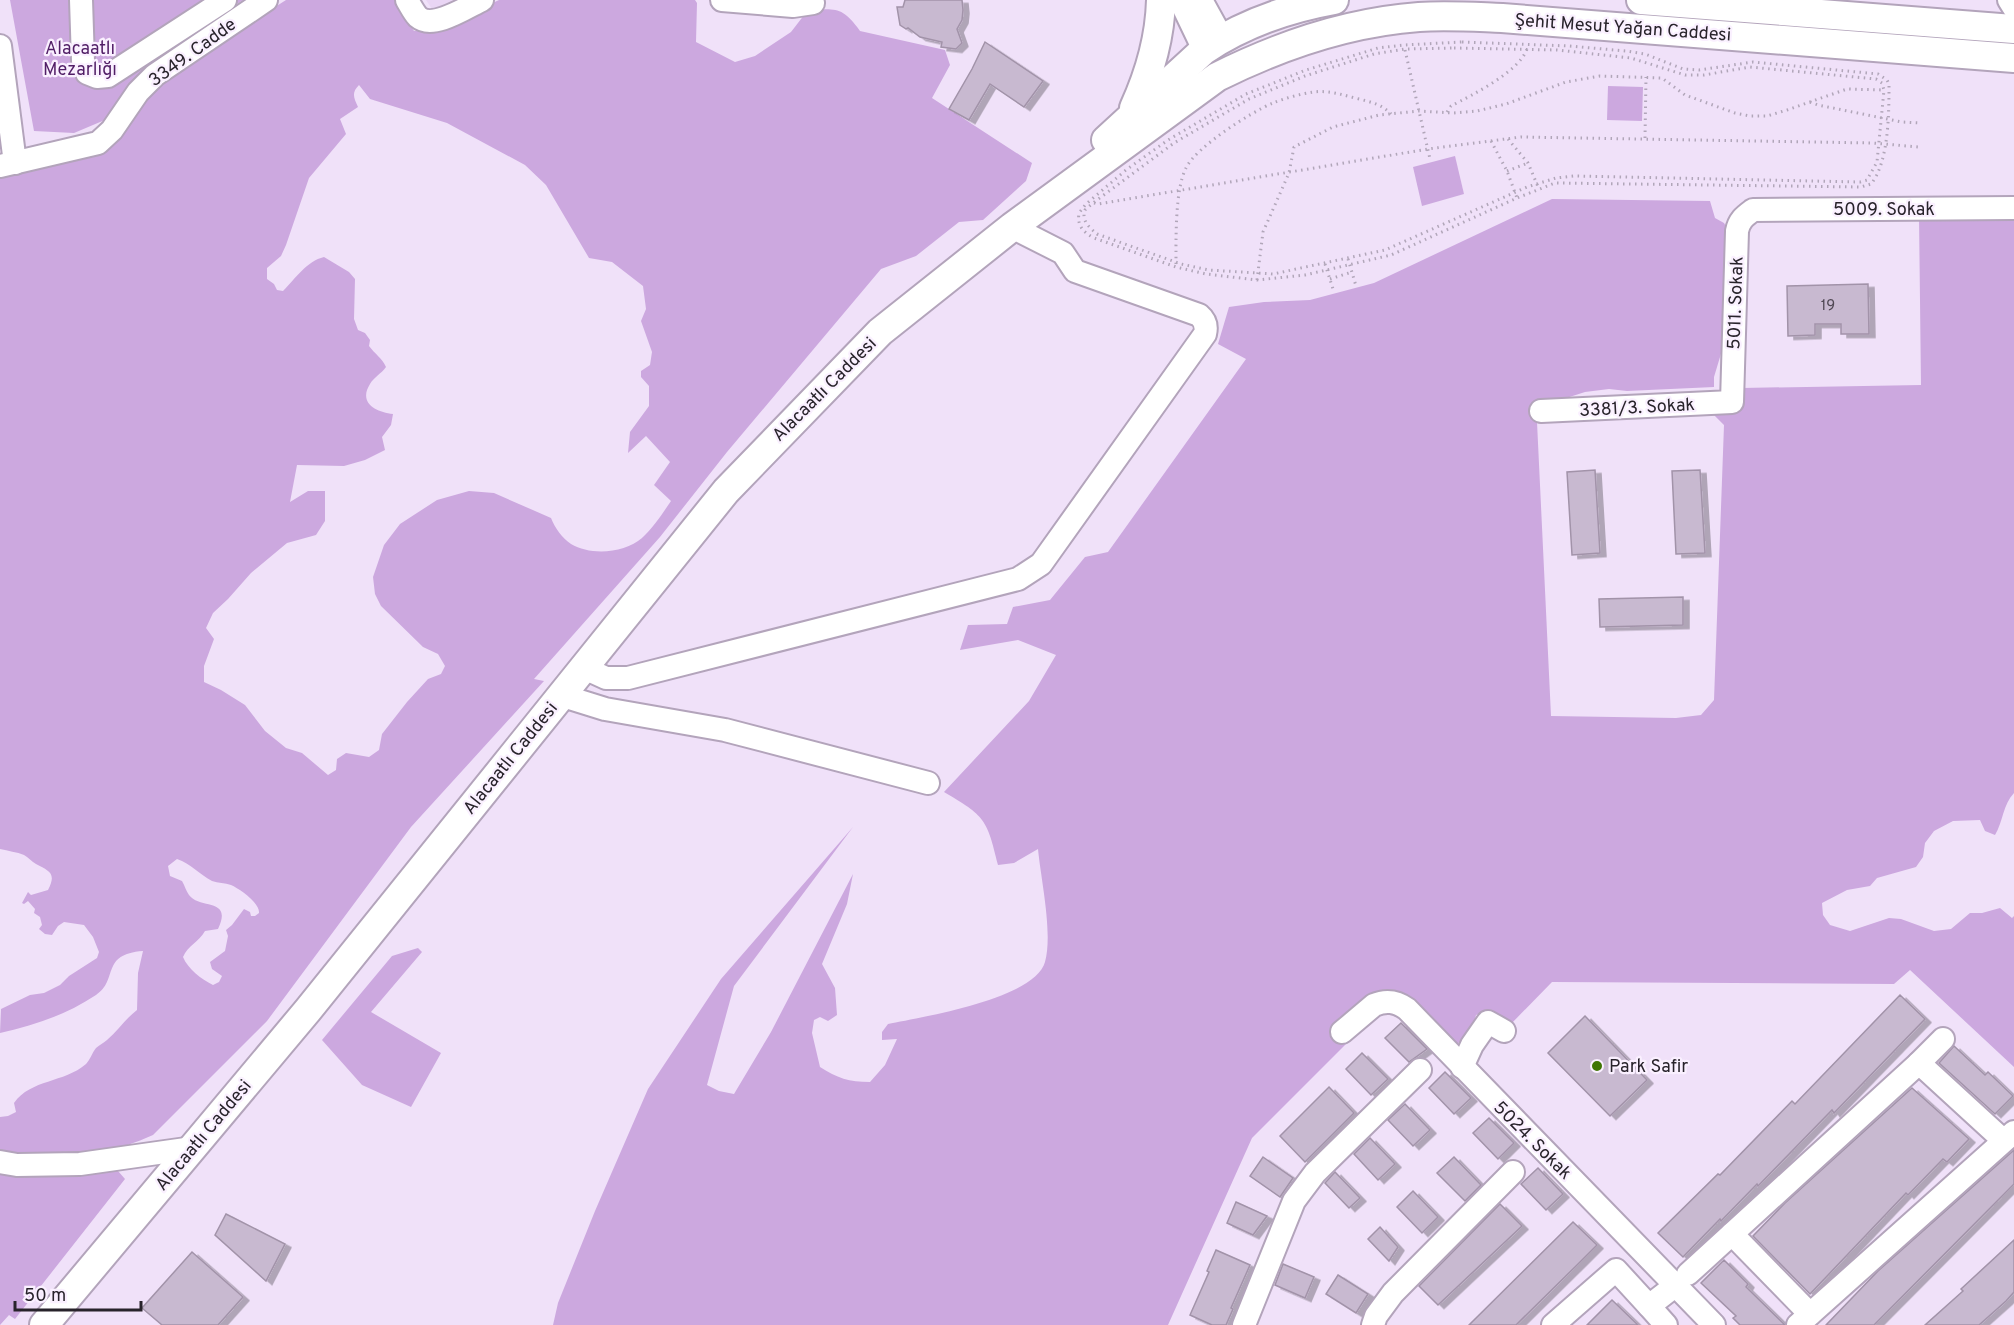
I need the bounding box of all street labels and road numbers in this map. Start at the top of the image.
street label: Şehit Mesut Yağan Caddesi [1514,9,1732,48]
street label: 3349. Cadde [144,14,241,93]
street label: 5009. Sokak [1833,199,1935,222]
street label: 5011. Sokak [1723,256,1750,350]
street label: Alacaatlı Caddesi [768,333,882,447]
street label: 3381/3. Sokak [1579,394,1696,423]
street label: Alacaatlı Caddesi [459,698,564,820]
street label: Alacaatlı Caddesi [151,1076,257,1196]
street label: 5024. Sokak [1488,1097,1576,1185]

